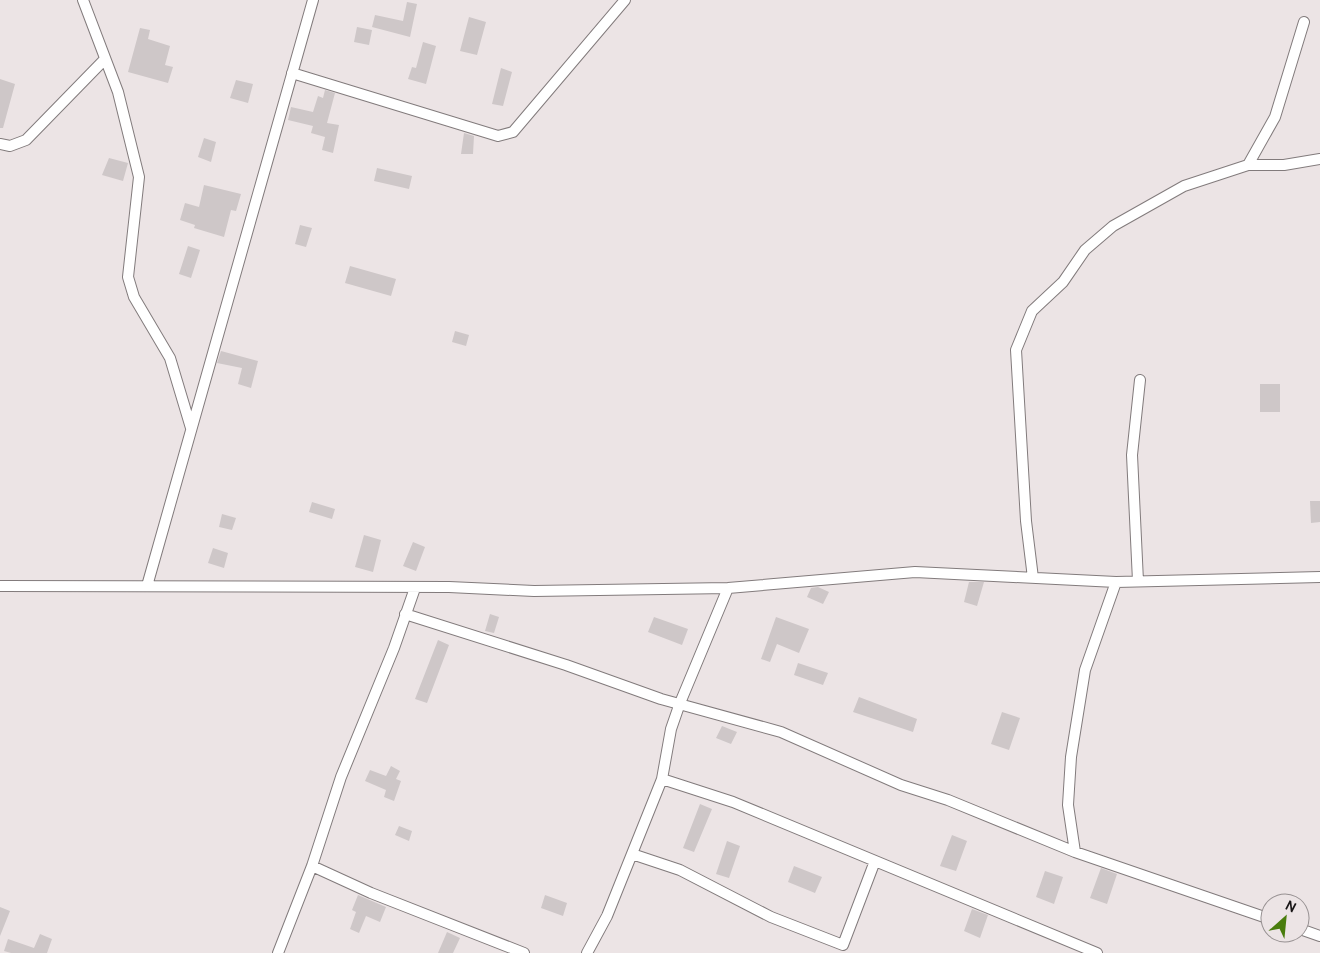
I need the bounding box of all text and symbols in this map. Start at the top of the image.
north arrow [1260,893,1310,943]
text: N [1282,896,1299,917]

